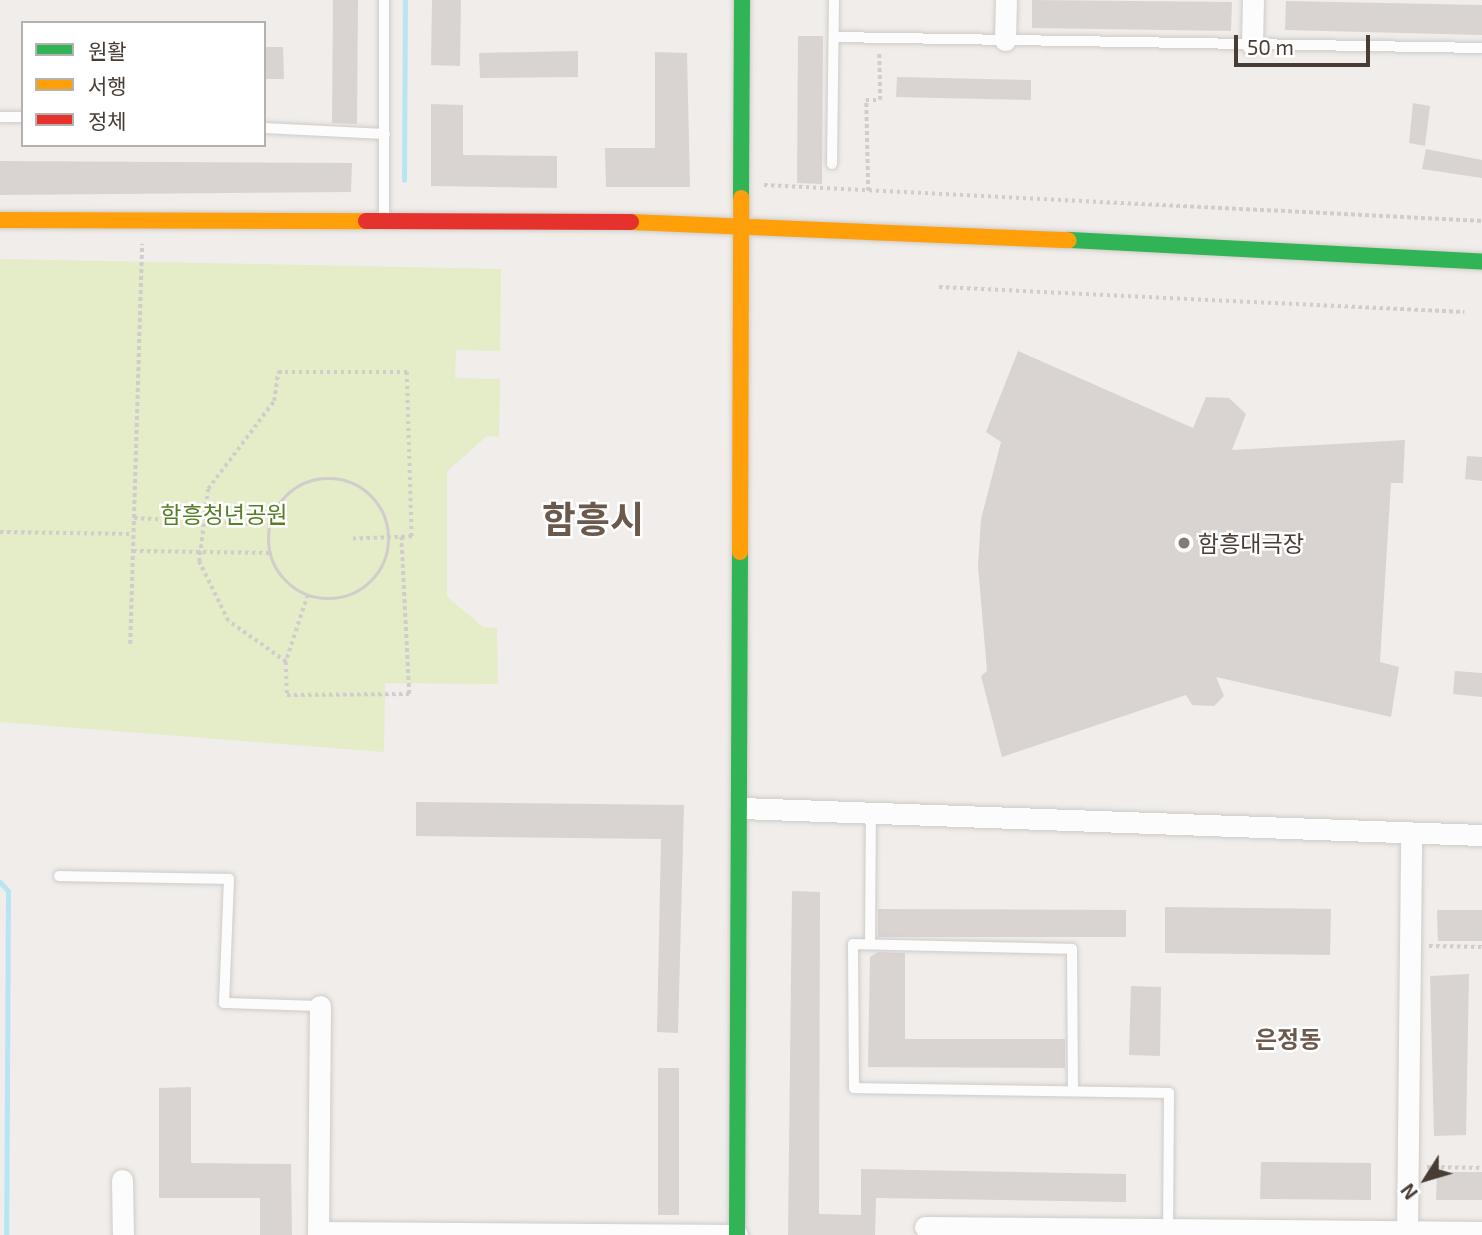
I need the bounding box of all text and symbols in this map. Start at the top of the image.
legend [21,21,266,147]
scale bar [1237,21,1374,65]
text: 50 m [1247,34,1294,59]
text: 원활 [88,38,127,63]
text: 서행 [88,73,127,98]
text: 정체 [88,108,127,133]
district label: 함흥시 [542,496,644,540]
park label: 함흥청년공원 [161,500,287,528]
place label: 함흥대극장 [1198,529,1304,557]
marker: 함흥대극장 [1176,535,1192,551]
district label: 은정동 [1255,1025,1321,1053]
north arrow [1391,1144,1461,1214]
text: N [1396,1180,1422,1204]

